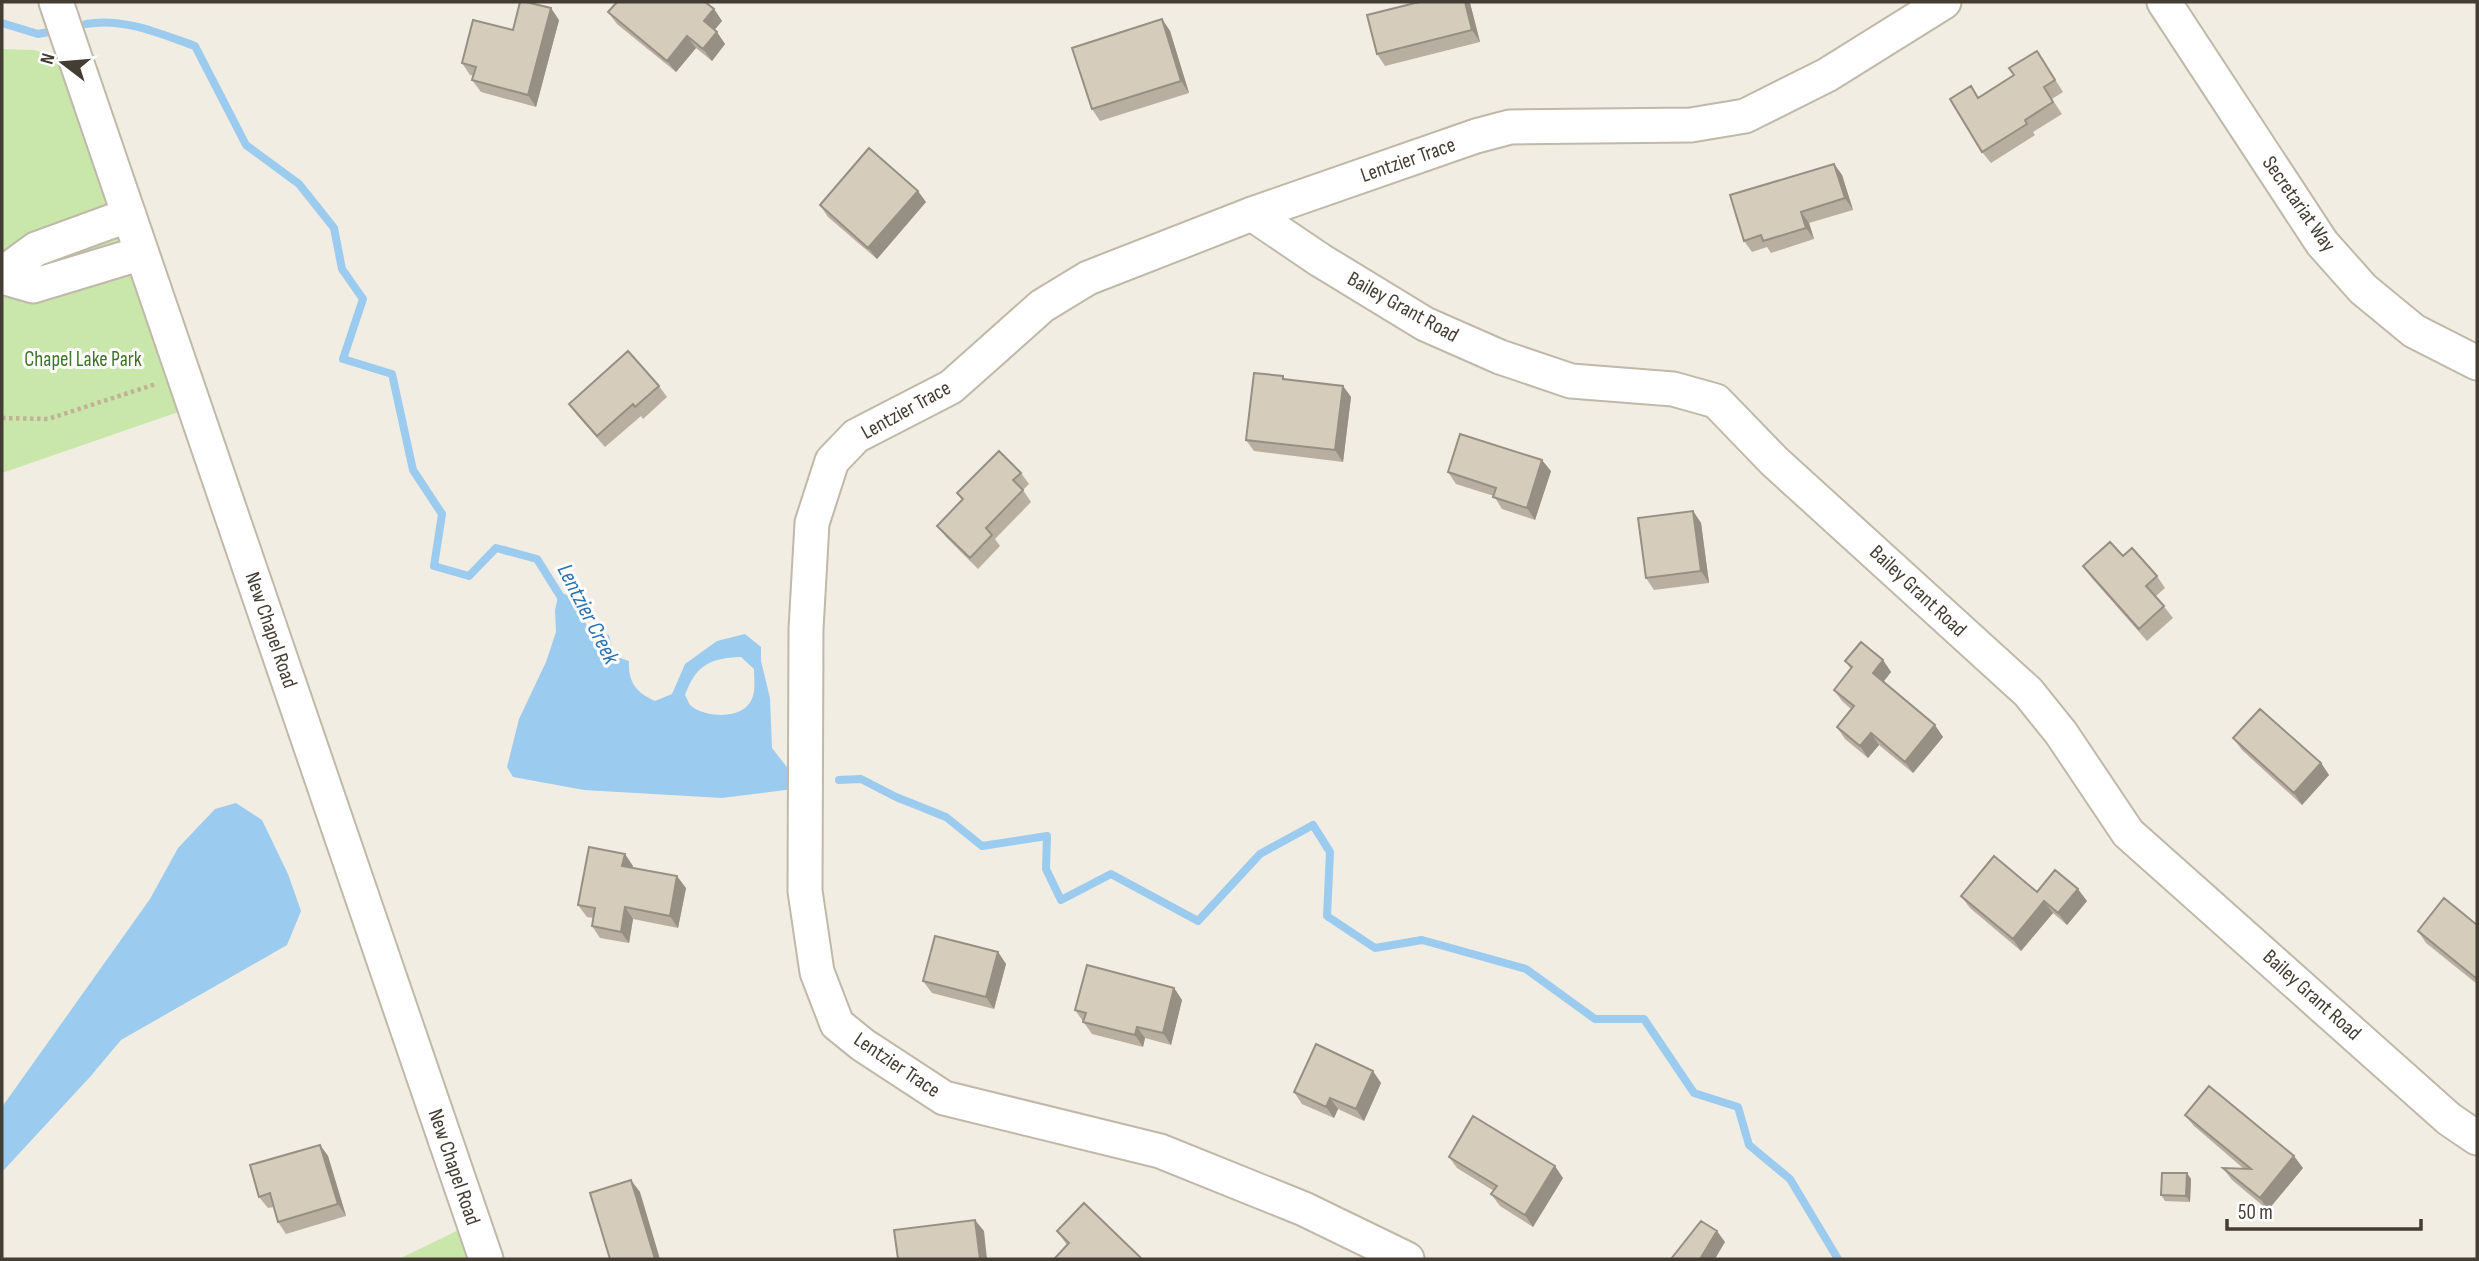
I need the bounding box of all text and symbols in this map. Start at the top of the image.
north arrow [28,28,98,98]
text: N [36,51,61,67]
street label: Lentzier Trace [1357,132,1459,188]
street label: Secretariat Way [2257,151,2341,257]
street label: Bailey Grant Road [1343,266,1463,348]
park label: Chapel Lake Park [24,347,142,372]
street label: Lentzier Trace [857,375,955,445]
street label: Bailey Grant Road [1864,540,1972,642]
water label: Lentzier Creek [551,559,626,670]
street label: New Chapel Road [240,569,302,691]
street label: Bailey Grant Road [2258,944,2366,1046]
street label: Lentzier Trace [849,1027,945,1103]
street label: New Chapel Road [423,1106,485,1228]
scale bar [2227,1188,2421,1232]
text: 50 m [2238,1200,2273,1225]

